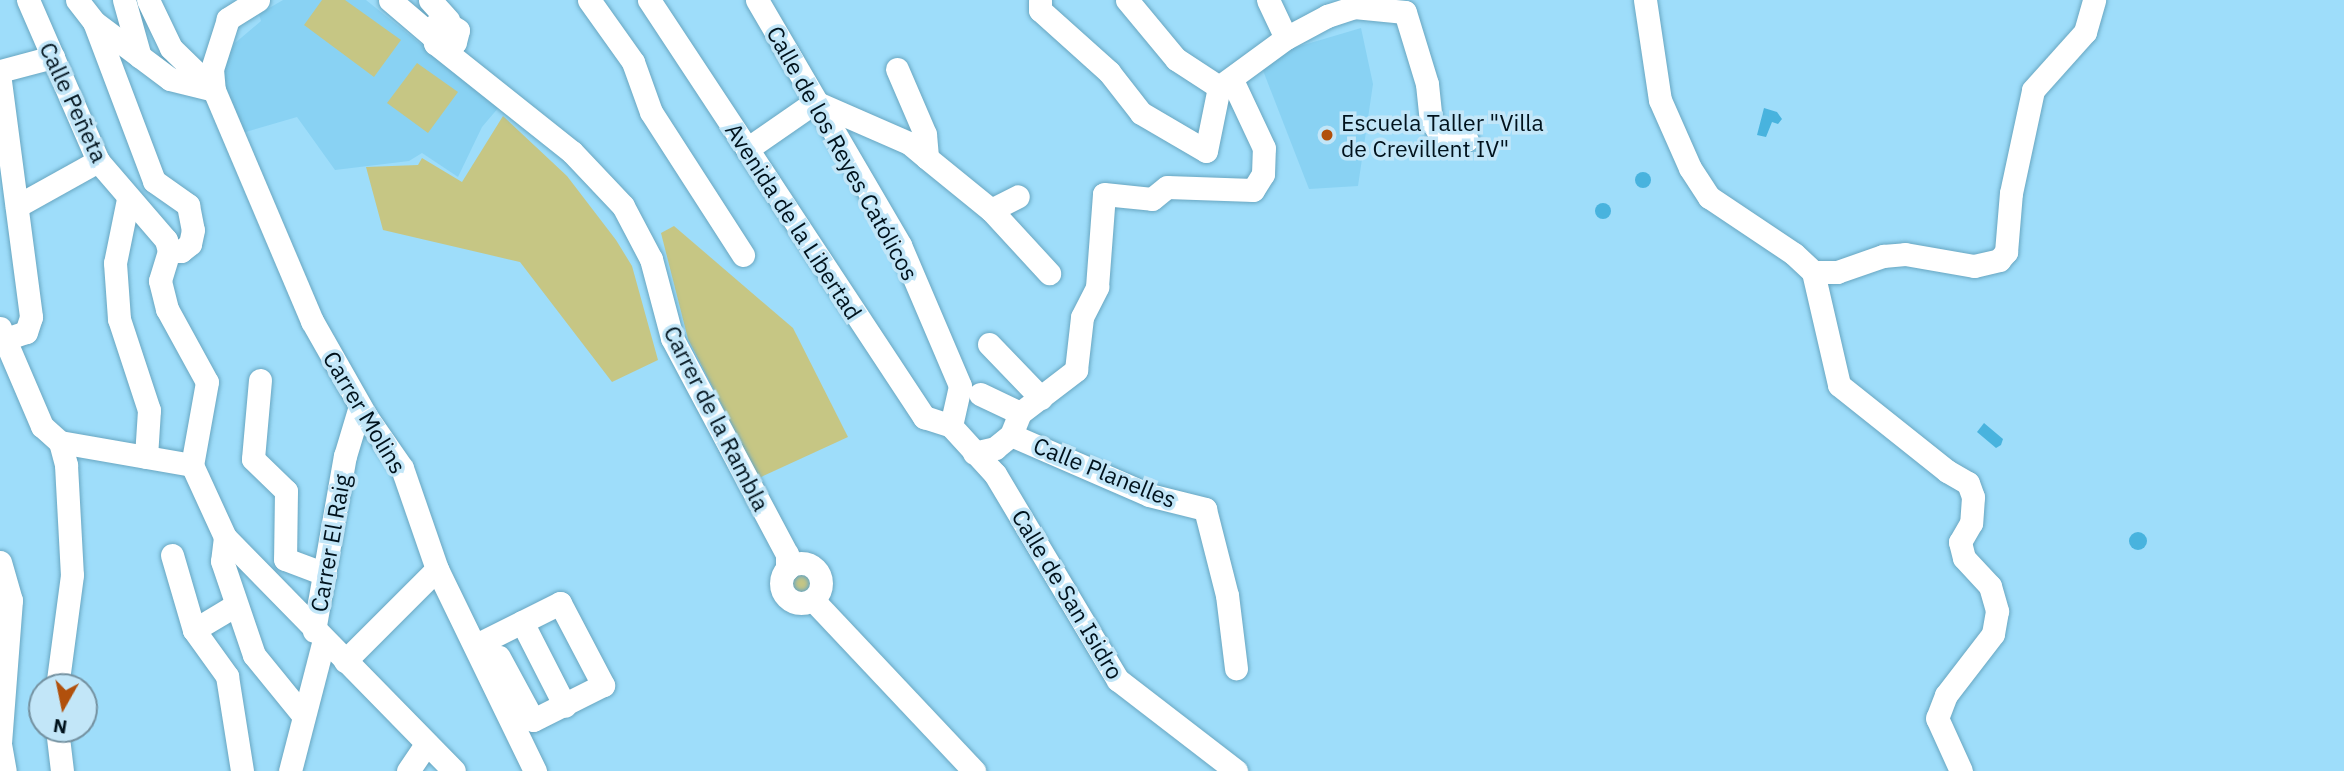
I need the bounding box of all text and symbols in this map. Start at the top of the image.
street label: Calle de los Reyes Católicos [761,21,925,285]
street label: Calle Peñeta [34,38,114,166]
place label: Escuela Taller "Villa de Crevillent IV" [1341,108,1544,162]
street label: Avenida de la Libertad [720,118,868,324]
marker: Escuela Taller "Villa de Crevillent IV" [1319,127,1335,143]
street label: Carrer de la Rambla [658,321,776,515]
street label: Carrer Molins [318,346,412,478]
street label: Calle Planelles [1030,431,1180,513]
street label: Carrer El Raig [304,472,356,614]
street label: Calle de San Isidro [1006,504,1130,684]
north arrow [28,673,98,743]
text: N [51,714,69,740]

